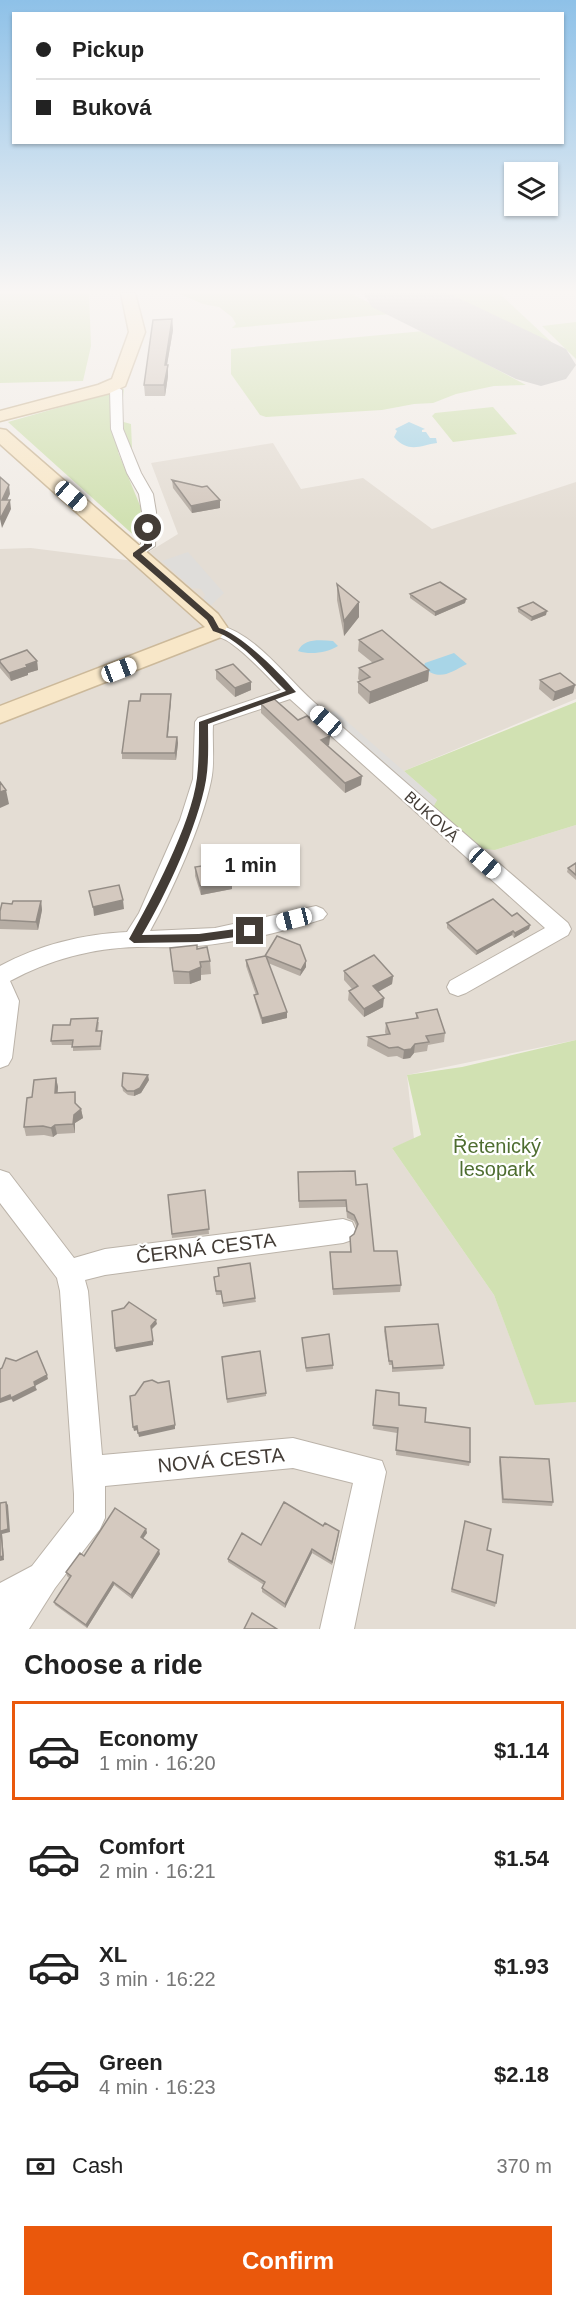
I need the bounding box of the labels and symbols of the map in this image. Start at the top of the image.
car [52,477,90,515]
route start [134,514,161,541]
car [99,655,139,685]
car [307,702,345,740]
street label: BUKOVÁ [401,787,463,845]
callout: 1 min [200,844,300,886]
car [466,844,504,882]
car [274,906,314,932]
route end [236,917,263,944]
park label: Řetenický lesopark [453,1135,541,1180]
street label: ČERNÁ CESTA [135,1228,278,1267]
street label: NOVÁ CESTA [157,1443,286,1477]

